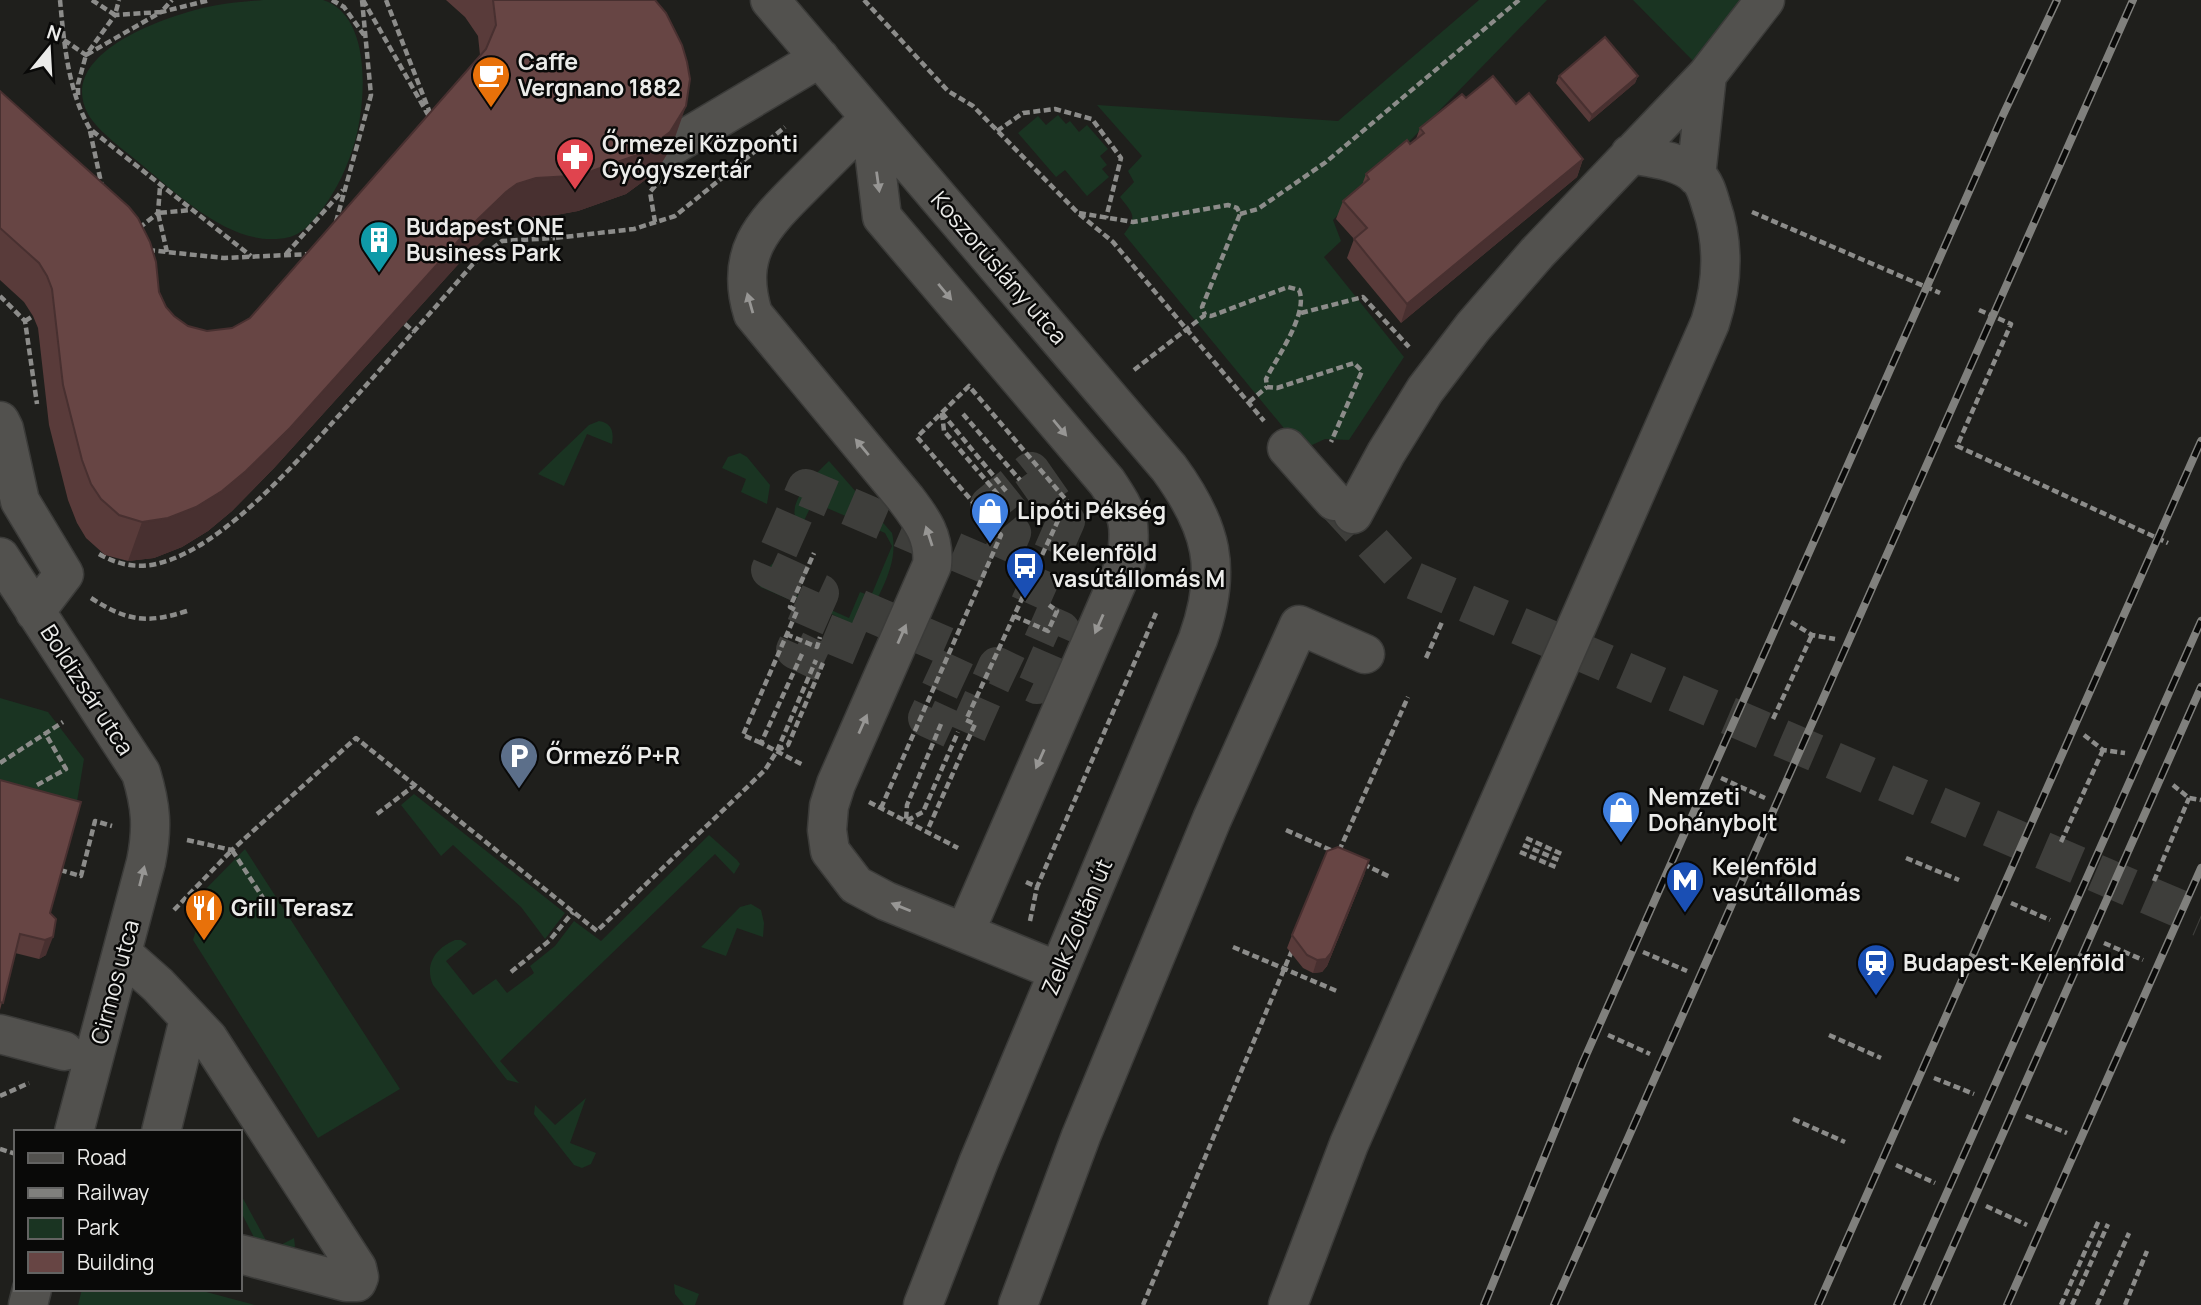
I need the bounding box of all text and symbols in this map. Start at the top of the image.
north arrow [14,14,84,84]
text: N [44,18,65,47]
place label: Caffe Vergnano 1882 [518,45,681,103]
cafe icon: Caffe Vergnano 1882 [470,54,512,109]
place label: Őrmezei Központi Gyógyszertár [602,127,798,185]
pharmacy icon: Őrmezei Központi Gyógyszertár [554,136,596,191]
one-way arrow [873,171,884,193]
street label: Koszorúslány utca [924,184,1075,351]
place label: Budapest ONE Business Park [406,210,565,268]
building icon: Budapest ONE Business Park [358,219,400,274]
one-way arrow [937,283,953,301]
one-way arrow [744,292,754,313]
one-way arrow [1052,419,1067,436]
one-way arrow [855,438,870,455]
shop icon: Lipóti Pékség [969,490,1011,545]
place label: Lipóti Pékség [1017,494,1166,526]
one-way arrow [923,526,934,547]
place label: Kelenföld vasútállomás M [1052,536,1225,594]
bus stop icon: Kelenföld vasútállomás M [1004,545,1046,600]
one-way arrow [1093,614,1104,635]
street label: Boldizsár utca [34,618,142,761]
one-way arrow [897,623,908,644]
one-way arrow [857,714,869,734]
parking icon: Őrmező P+R [498,735,540,790]
place label: Őrmező P+R [546,739,680,771]
one-way arrow [1034,749,1046,769]
place label: Nemzeti Dohánybolt [1648,780,1778,838]
shop icon: Nemzeti Dohánybolt [1600,789,1642,844]
place label: Kelenföld vasútállomás [1712,850,1861,908]
street label: Zelk Zoltán út [1033,854,1119,1000]
metro station icon: Kelenföld vasútállomás [1664,859,1706,914]
one-way arrow [137,865,148,887]
restaurant icon: Grill Terasz [183,887,225,942]
place label: Grill Terasz [231,891,354,923]
one-way arrow [891,901,912,912]
street label: Cirmos utca [82,916,146,1047]
station icon: Budapest-Kelenföld [1855,942,1897,997]
place label: Budapest-Kelenföld [1903,946,2125,978]
legend [14,1130,242,1291]
text: Road [77,1143,127,1171]
text: Railway [77,1178,149,1206]
text: Park [77,1213,119,1241]
text: Building [77,1248,154,1276]

